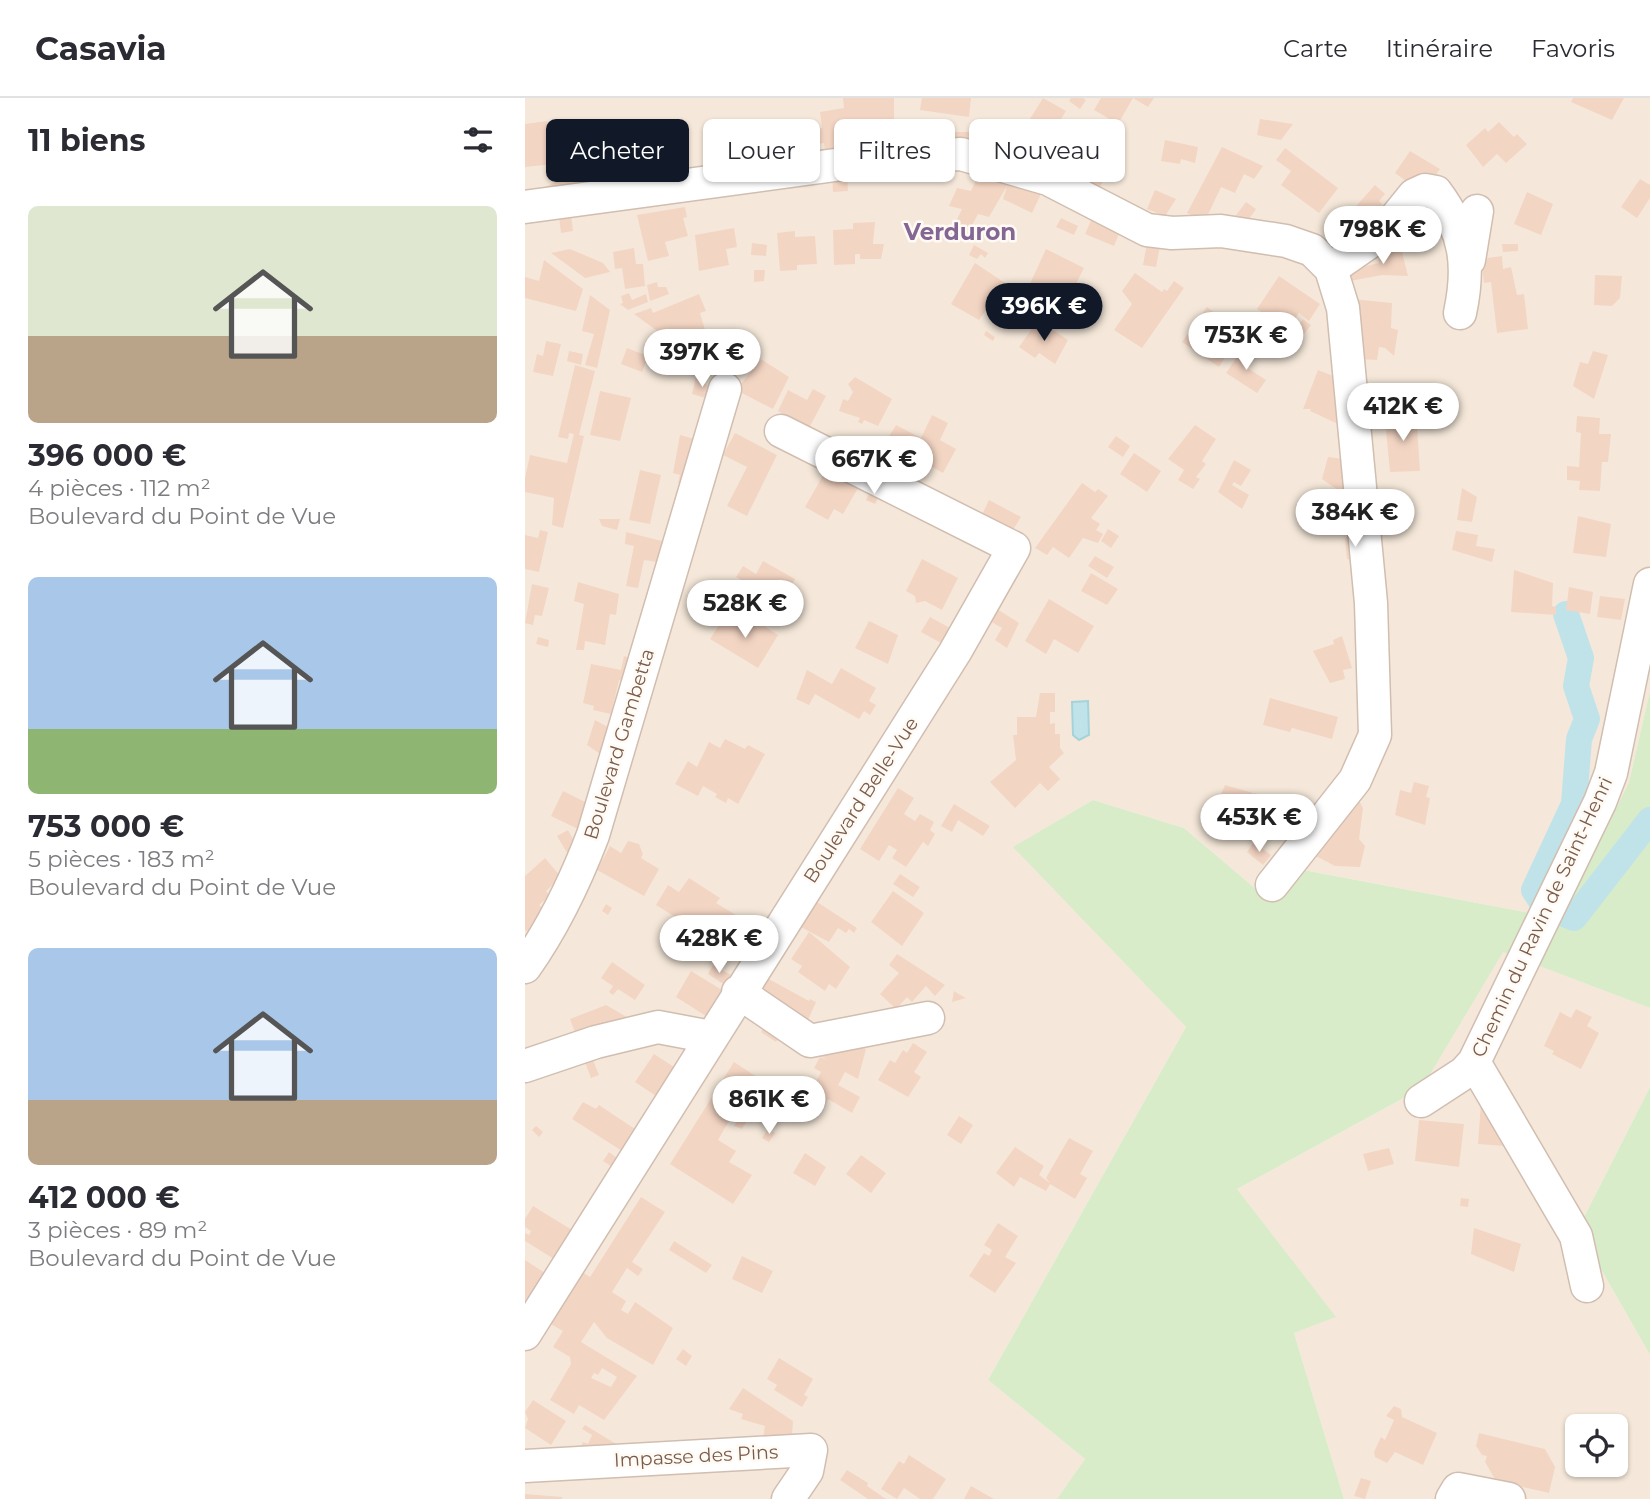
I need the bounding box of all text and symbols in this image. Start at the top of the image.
text: Casavia [35,28,167,68]
text: Carte [1283,34,1348,63]
text: Itinéraire [1386,34,1493,63]
text: Favoris [1531,34,1615,63]
chip: Acheter [546,119,689,182]
chip: Louer [703,119,820,182]
chip: Filtres [834,119,955,182]
chip: Nouveau [969,119,1125,182]
icon: filters [459,121,497,159]
text: 11 biens [28,122,145,159]
pin: 798K € [1326,206,1440,266]
text: 798K € [1340,215,1426,243]
district label: Verduron [903,218,1016,246]
icon: home [200,251,326,377]
pin: 396K € [987,284,1101,343]
text: 396K € [1001,292,1087,320]
pin: 753K € [1189,313,1303,372]
text: 753K € [1204,321,1288,349]
pin: 397K € [645,330,759,389]
text: 397K € [660,338,744,366]
pin: 412K € [1346,384,1460,443]
text: 412K € [1363,392,1443,420]
pin: 667K € [817,436,931,496]
text: 396 000 € [28,437,186,474]
text: 667K € [831,445,917,473]
text: 4 pièces · 112 m² [28,474,211,502]
pin: 384K € [1298,490,1412,549]
text: 384K € [1312,498,1398,526]
text: Boulevard du Point de Vue [28,502,336,530]
pin: 528K € [688,580,802,640]
text: 528K € [703,589,787,617]
icon: home [200,622,326,748]
street label: Boulevard Gambetta [579,646,659,842]
street label: Boulevard Belle-Vue [799,713,923,887]
street label: Chemin du Ravin de Saint-Henri [1467,773,1617,1061]
pin: 453K € [1202,794,1316,854]
text: 453K € [1216,803,1302,831]
text: 753 000 € [28,808,184,845]
text: 5 pièces · 183 m² [28,845,215,873]
text: Boulevard du Point de Vue [28,873,336,901]
pin: 428K € [662,916,776,975]
text: 428K € [676,924,762,952]
icon: home [200,993,326,1119]
pin: 861K € [712,1076,826,1136]
text: 861K € [728,1085,810,1113]
text: 412 000 € [28,1179,180,1216]
text: 3 pièces · 89 m² [28,1216,207,1244]
text: Boulevard du Point de Vue [28,1244,336,1272]
map controls [1565,1414,1628,1477]
button: locate [1565,1414,1628,1477]
street label: Impasse des Pins [613,1440,779,1472]

